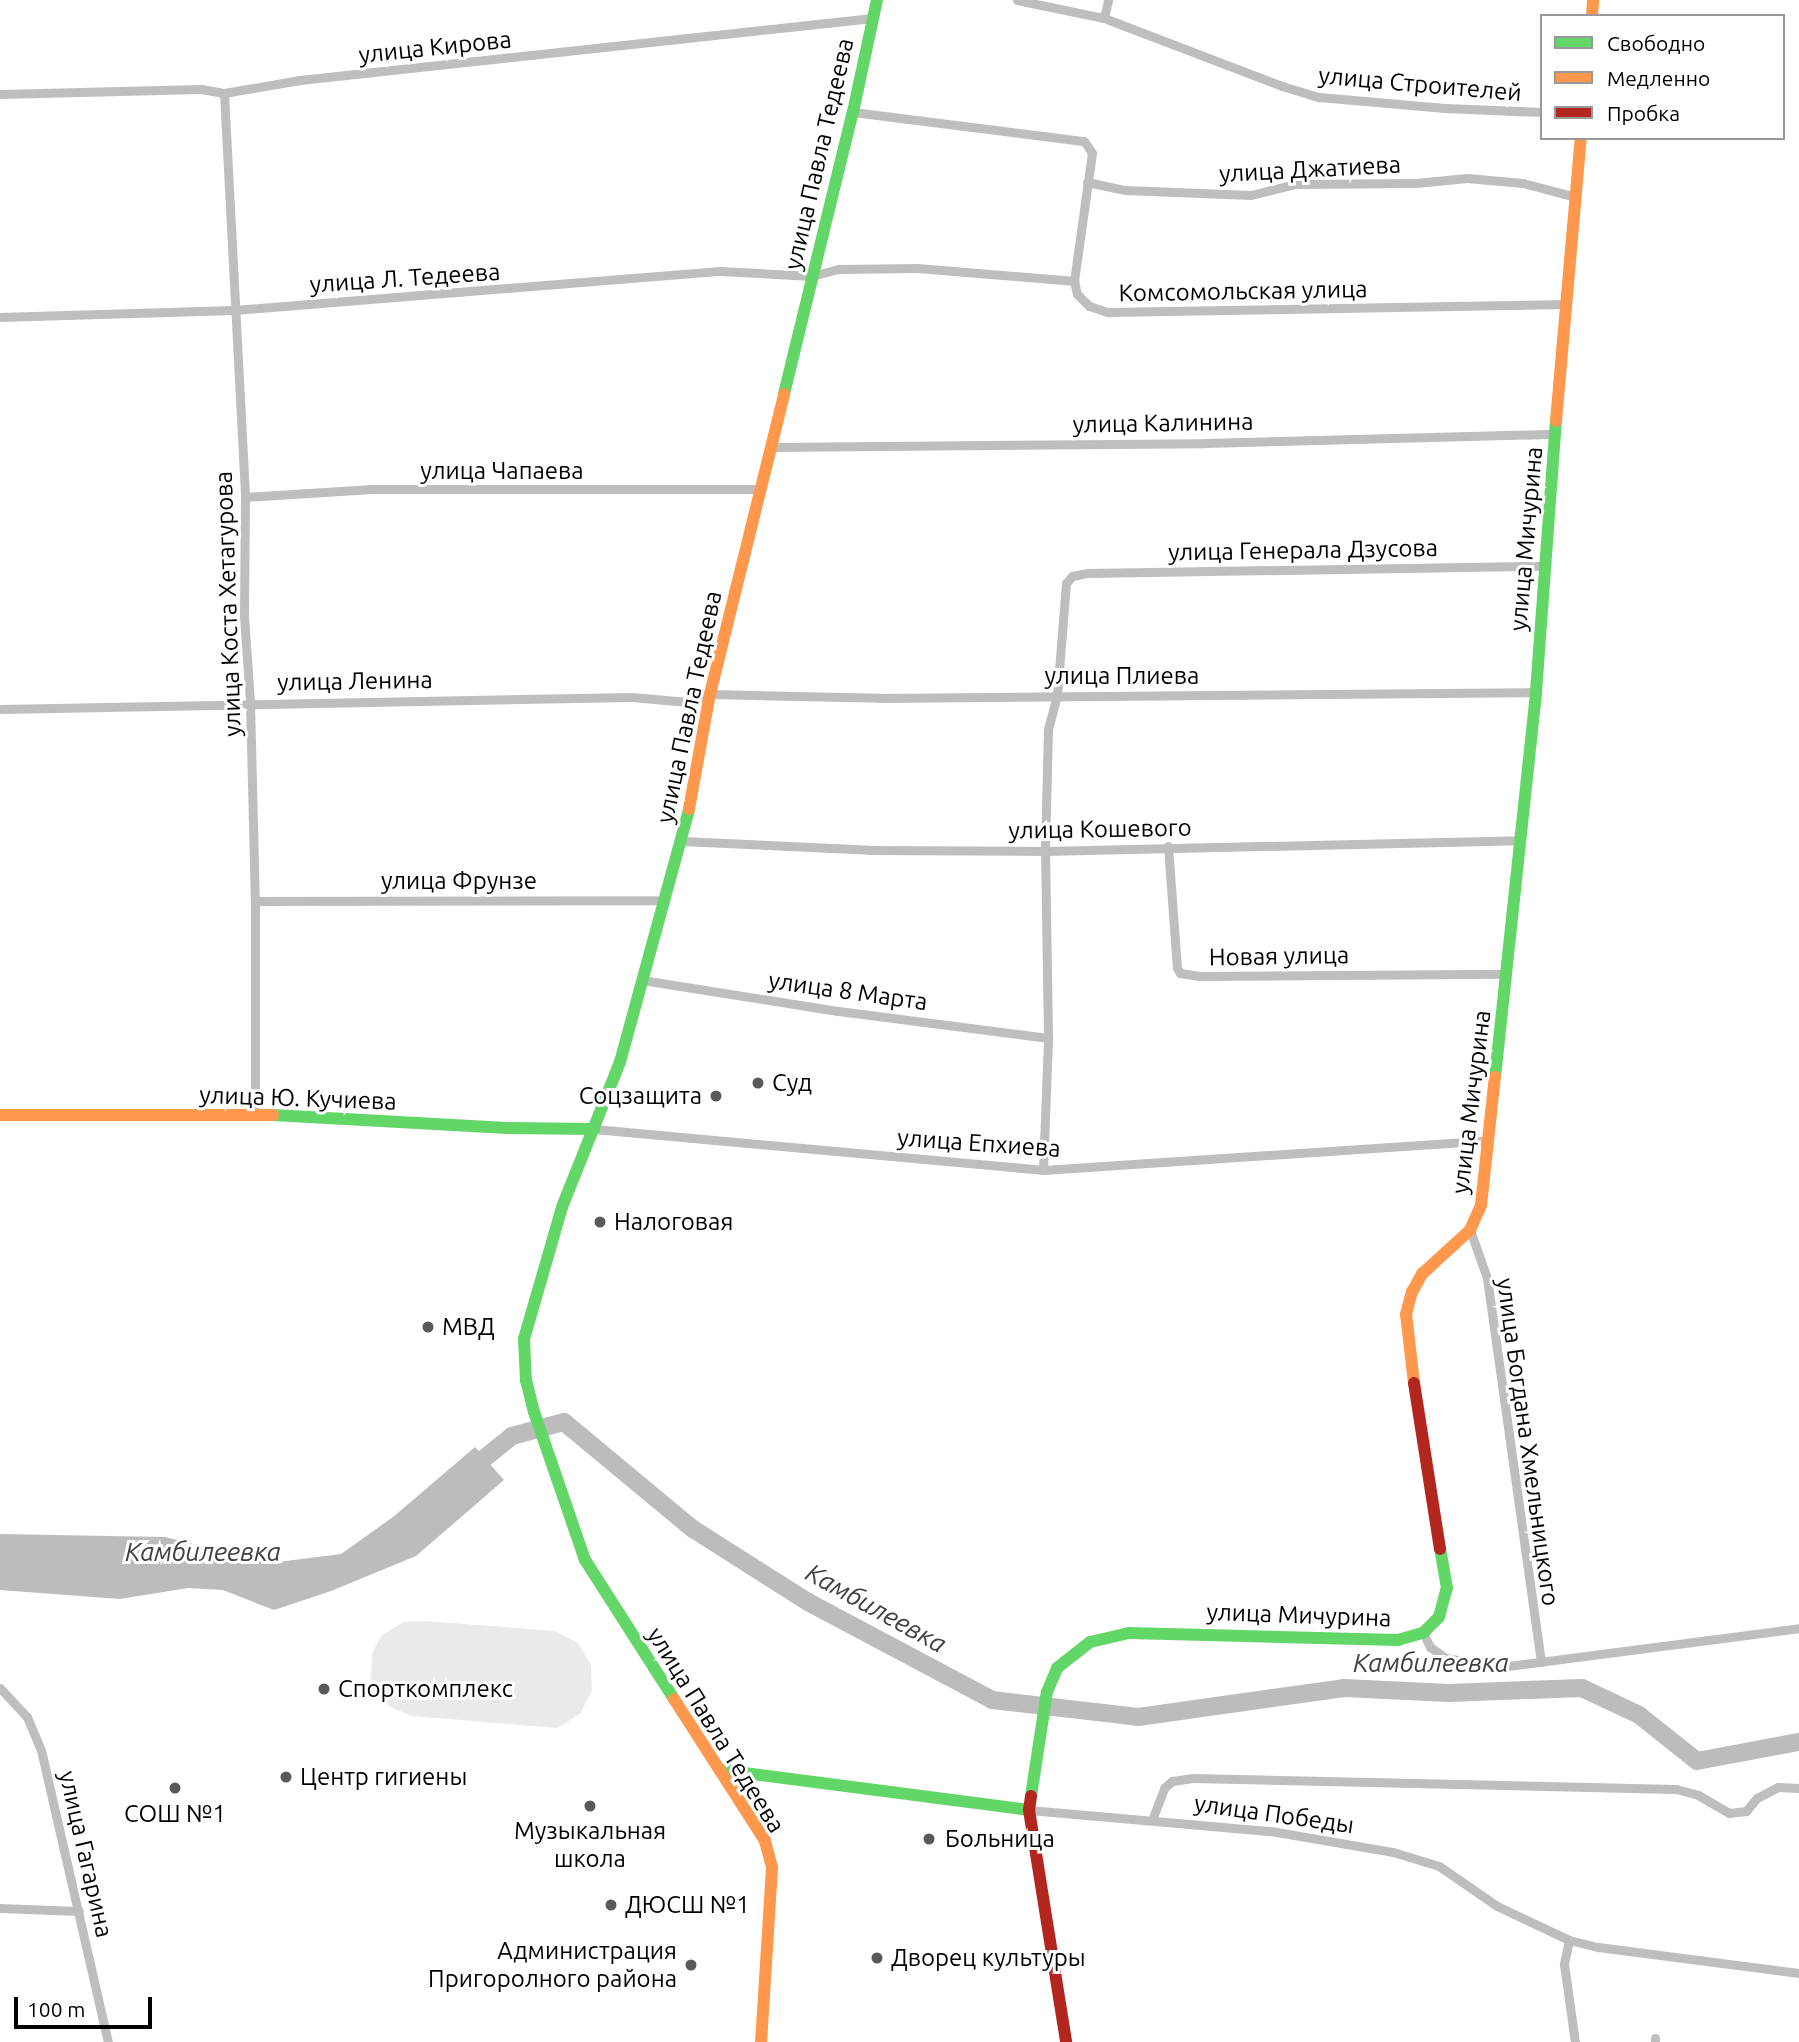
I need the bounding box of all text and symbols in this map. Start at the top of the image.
legend [1540,14,1785,140]
street label: улица Кирова [357,25,513,69]
text: Свободно [1607,31,1705,55]
street label: улица Павла Тедеева [778,35,860,273]
street label: улица Строителей [1317,61,1523,107]
text: Медленно [1607,66,1710,90]
text: Пробка [1607,101,1680,125]
street label: улица Джатиева [1218,150,1402,188]
street label: улица Л. Тедеева [309,257,501,299]
street label: Комсомольская улица [1118,274,1368,308]
street label: улица Калинина [1072,407,1254,439]
street label: улица Мичурина [1504,446,1548,632]
street label: улица Чапаева [420,457,584,485]
street label: улица Коста Хетагурова [209,471,247,737]
street label: улица Генерала Дзусова [1168,533,1438,567]
street label: улица Павла Тедеева [650,588,728,826]
street label: улица Плиева [1045,662,1199,690]
street label: улица Ленина [277,665,433,697]
street label: улица Кошевого [1008,813,1192,845]
street label: улица Фрунзе [381,867,537,895]
street label: Новая улица [1209,940,1349,972]
street label: улица 8 Марта [767,966,929,1016]
street label: улица Мичурина [1445,1008,1497,1196]
place label: Суд [772,1069,812,1097]
marker: Суд [750,1075,766,1091]
street label: улица Ю. Кучиева [199,1080,397,1116]
place label: Соцзащита [579,1082,702,1110]
marker: Соцзащита [708,1088,724,1104]
street label: улица Епхиева [896,1123,1062,1163]
place label: Налоговая [614,1208,733,1236]
marker: Налоговая [592,1214,608,1230]
street label: улица Богдана Хмельницкого [1491,1276,1565,1608]
place label: МВД [442,1313,495,1341]
marker: МВД [420,1319,436,1335]
water label: Камбилеевка [125,1536,281,1568]
water label: Камбилеевка [800,1557,952,1659]
street label: улица Мичурина [1206,1597,1392,1633]
street label: улица Павла Тедеева [641,1622,791,1838]
water label: Камбилеевка [1353,1647,1509,1679]
place label: Спорткомплекс [338,1675,513,1703]
marker: Спорткомплекс [316,1681,332,1697]
place label: Центр гигиены [300,1763,467,1791]
street label: улица Гагарина [53,1768,119,1940]
marker: Центр гигиены [278,1769,294,1785]
marker: СОШ №1 [167,1780,183,1796]
street label: улица Победы [1192,1789,1356,1839]
marker: Музыкальная школа [582,1798,598,1814]
place label: СОШ №1 [124,1800,226,1828]
place label: Музыкальная школа [514,1817,666,1873]
place label: Больница [945,1825,1055,1853]
marker: Больница [919,1829,939,1849]
place label: ДЮСШ №1 [625,1891,750,1919]
marker: ДЮСШ №1 [603,1897,619,1913]
place label: Администрация Пригоролного района [428,1937,677,1993]
place label: Дворец культуры [891,1944,1086,1972]
marker: Дворец культуры [869,1950,885,1966]
marker: Администрация Пригоролного района [683,1957,699,1973]
scale bar [18,1982,156,2026]
text: 100 m [27,1997,85,2021]

